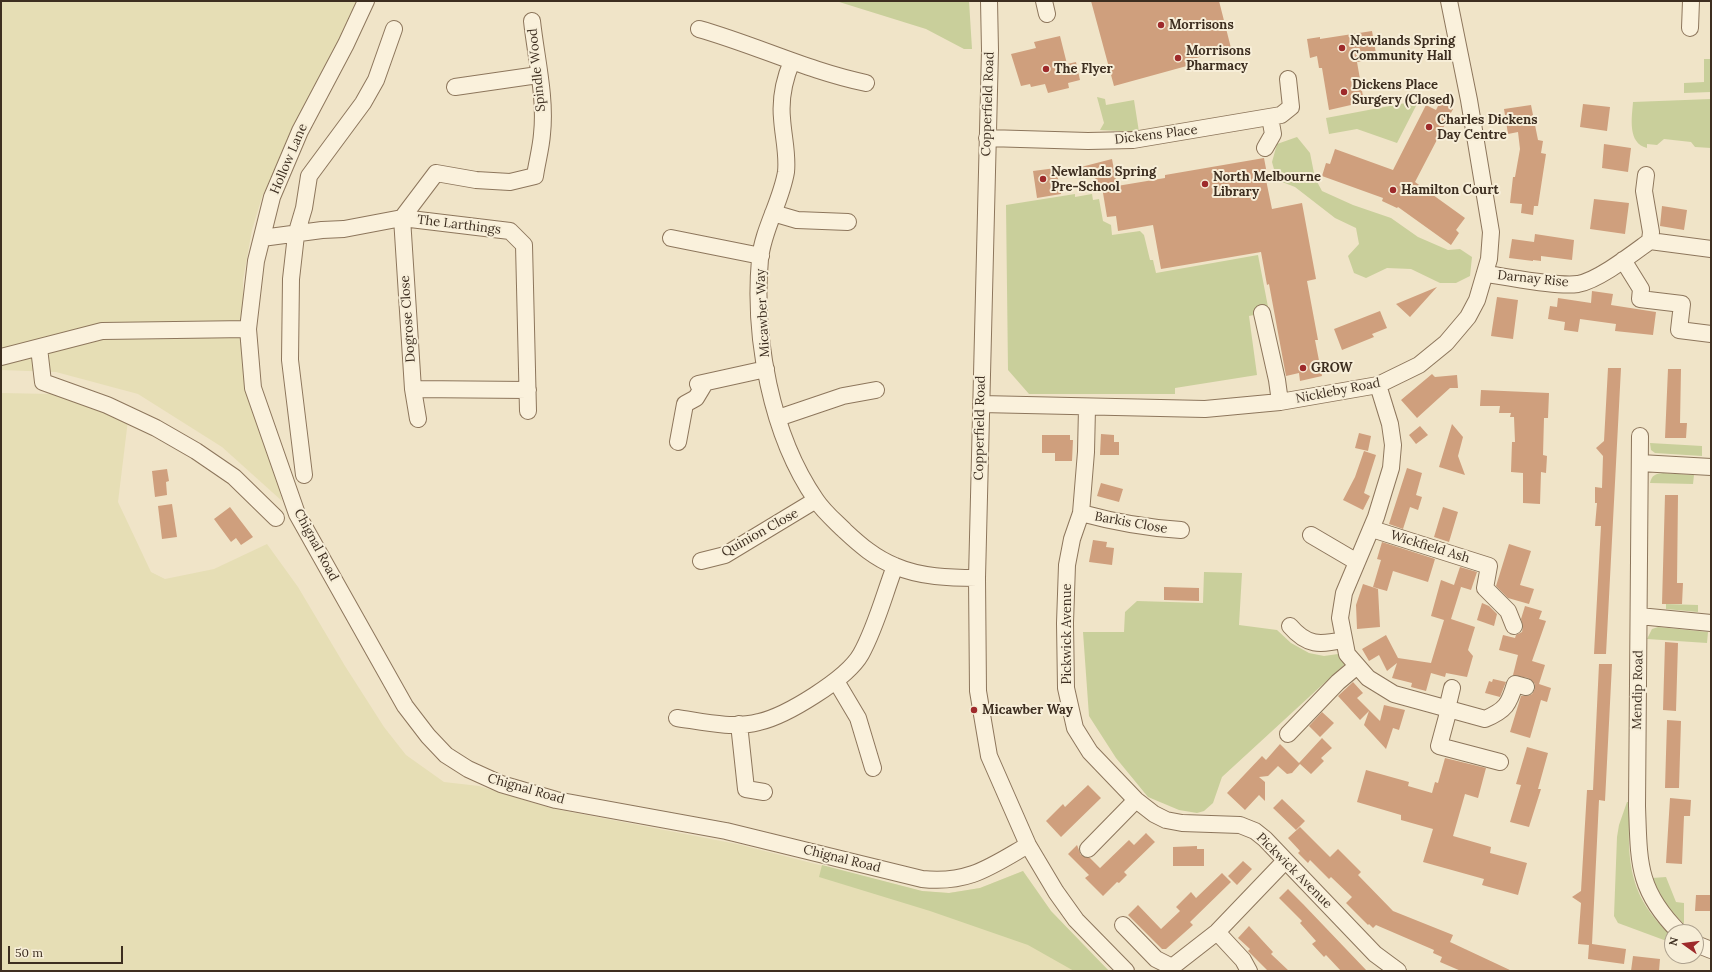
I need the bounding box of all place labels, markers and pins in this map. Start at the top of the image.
place label: Morrisons [1169,17,1234,33]
marker: Morrisons [1156,20,1166,30]
place label: Newlands Spring Community Hall [1350,33,1455,64]
place label: Morrisons Pharmacy [1186,43,1251,74]
marker: Newlands Spring Community Hall [1337,43,1347,53]
marker: Morrisons Pharmacy [1173,53,1183,63]
place label: The Flyer [1054,61,1113,77]
marker: The Flyer [1041,64,1051,74]
place label: Dickens Place Surgery (Closed) [1352,77,1454,108]
marker: Dickens Place Surgery (Closed) [1339,87,1349,97]
place label: Charles Dickens Day Centre [1437,112,1538,143]
marker: Charles Dickens Day Centre [1424,122,1434,132]
place label: Newlands Spring Pre-School [1051,164,1156,195]
place label: North Melbourne Library [1213,169,1321,200]
marker: Newlands Spring Pre-School [1038,174,1048,184]
marker: North Melbourne Library [1200,179,1210,189]
place label: Hamilton Court [1401,182,1499,198]
marker: Hamilton Court [1388,185,1398,195]
place label: GROW [1311,360,1353,376]
marker: GROW [1298,363,1308,373]
place label: Micawber Way [982,702,1073,718]
marker: Micawber Way [969,705,979,715]

